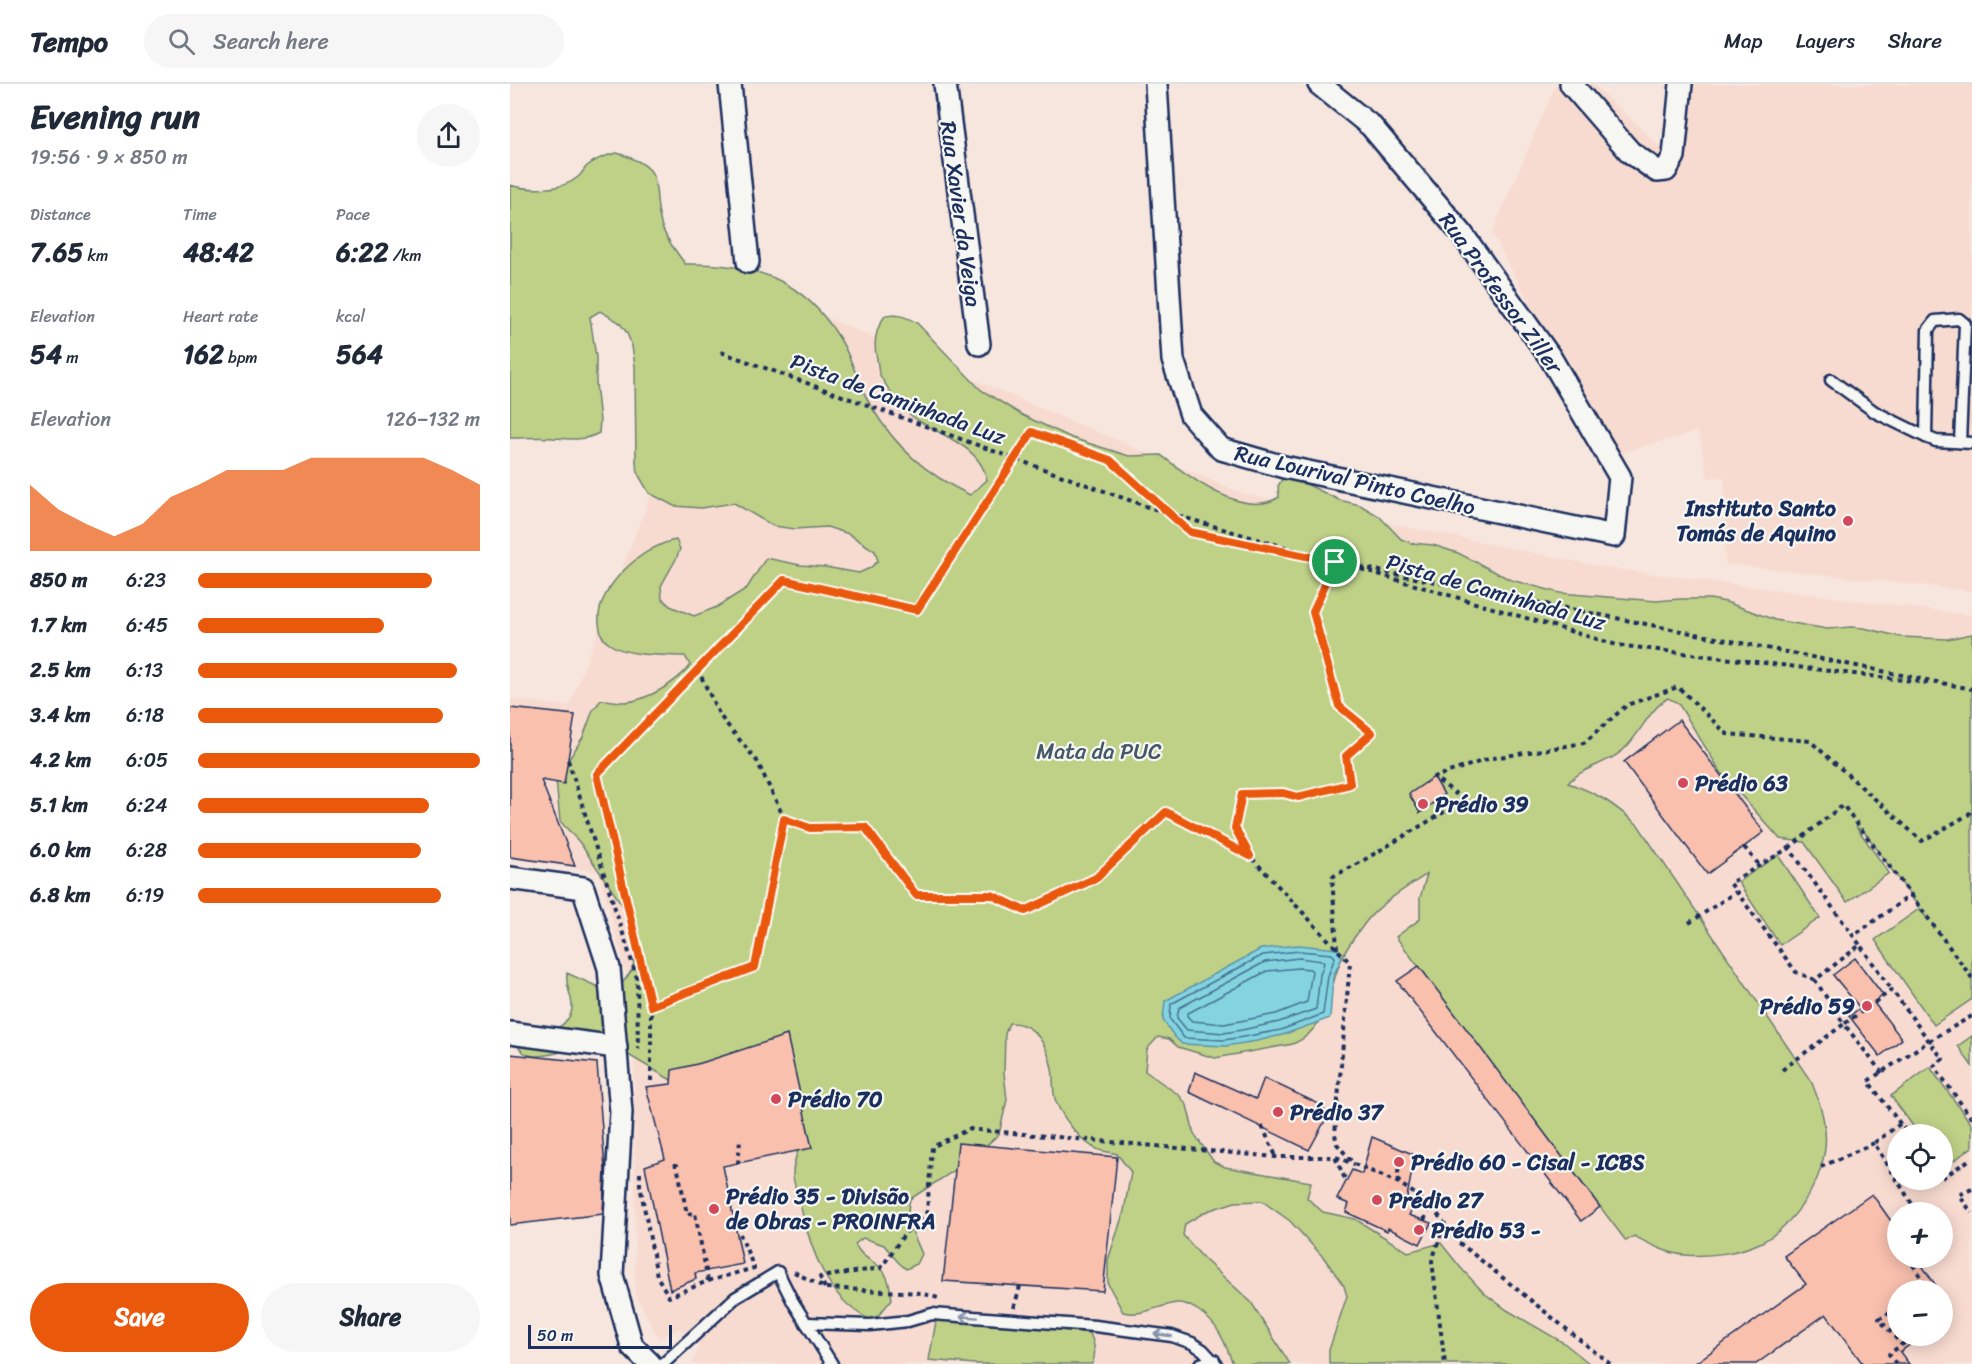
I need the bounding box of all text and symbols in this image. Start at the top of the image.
search box [144,14,564,68]
text: Tempo [30,17,108,66]
text: Search here [213,22,329,61]
text: Map [1724,22,1763,60]
text: Layers [1796,22,1855,60]
text: Share [1888,22,1942,60]
icon: search [165,25,198,58]
text: Evening run [30,88,200,146]
button: share [417,104,480,167]
street label: Rua Xavier da Veiga [929,119,993,309]
text: 19:56 · 9 × 850 m [30,140,188,175]
text: Distance [30,200,91,229]
text: Time [183,200,217,229]
text: Pace [336,200,370,229]
street label: Rua Professor Ziller [1429,204,1575,384]
text: 7.65 [30,229,83,275]
text: 48:42 [183,229,254,275]
text: 6:22 [336,229,389,275]
text: km [83,241,108,270]
text: /km [389,241,422,270]
text: Elevation [30,302,95,331]
text: Heart rate [183,302,258,331]
text: kcal [336,302,365,331]
text: 54 [30,331,62,377]
text: 162 [183,331,224,377]
text: 564 [336,331,383,377]
street label: Pista de Caminhada Luz [785,342,1012,456]
text: m [62,343,79,372]
text: bpm [224,343,258,372]
text: Elevation [30,402,111,437]
text: 126–132 m [386,402,480,437]
street label: Rua Lourival Pinto Coelho [1231,433,1479,527]
place label: Instituto Santo Tomás de Aquino [1676,489,1837,553]
marker: Instituto Santo Tomás de Aquino [1841,514,1855,528]
pin [1309,536,1360,587]
street label: Pista de Caminhada Luz [1382,542,1611,642]
icon: arrive [1318,545,1351,578]
text: 850 m [30,563,87,598]
text: 6:23 [126,563,166,598]
text: 1.7 km [30,608,87,643]
text: 6:45 [126,608,168,643]
text: 2.5 km [30,653,91,688]
text: 6:13 [126,653,163,688]
text: 3.4 km [30,698,91,733]
text: 6:18 [126,698,164,733]
park label: Mata da PUC [1036,732,1162,771]
text: 4.2 km [30,743,91,778]
text: 6:05 [126,743,168,778]
place label: Prédio 63 [1695,764,1788,803]
marker: Prédio 63 [1676,776,1690,790]
place label: Prédio 39 [1435,785,1529,824]
text: 5.1 km [30,788,88,823]
text: 6:24 [126,788,167,823]
marker: Prédio 39 [1416,797,1430,811]
text: 6.0 km [30,833,91,868]
text: 6:28 [126,833,167,868]
text: 6.8 km [30,878,91,913]
text: 6:19 [126,878,164,913]
place label: Prédio 59 [1760,987,1855,1026]
marker: Prédio 59 [1860,999,1874,1013]
place label: Prédio 70 [788,1080,883,1119]
marker: Prédio 70 [769,1092,783,1106]
place label: Prédio 37 [1290,1093,1385,1132]
marker: Prédio 37 [1271,1105,1285,1119]
map controls [1887,1124,1953,1346]
button: locate [1887,1124,1953,1190]
place label: Prédio 60 - Cisal - ICBS [1411,1143,1645,1182]
marker: Prédio 60 - Cisal - ICBS [1392,1155,1406,1169]
place label: Prédio 35 - Divisão de Obras - PROINFRA [726,1177,935,1241]
place label: Prédio 27 [1389,1181,1485,1220]
marker: Prédio 27 [1370,1193,1384,1207]
marker: Prédio 35 - Divisão de Obras - PROINFRA [707,1202,721,1216]
button: + [1887,1202,1953,1268]
place label: Prédio 53 - [1431,1211,1541,1250]
marker: Prédio 53 - [1412,1223,1426,1237]
button: − [1887,1280,1953,1346]
button: Save [30,1283,249,1352]
button: Share [261,1283,480,1352]
one-way arrow [959,1311,979,1322]
text: 50 m [537,1321,573,1350]
scale bar [528,1322,672,1350]
one-way arrow [1153,1330,1173,1341]

